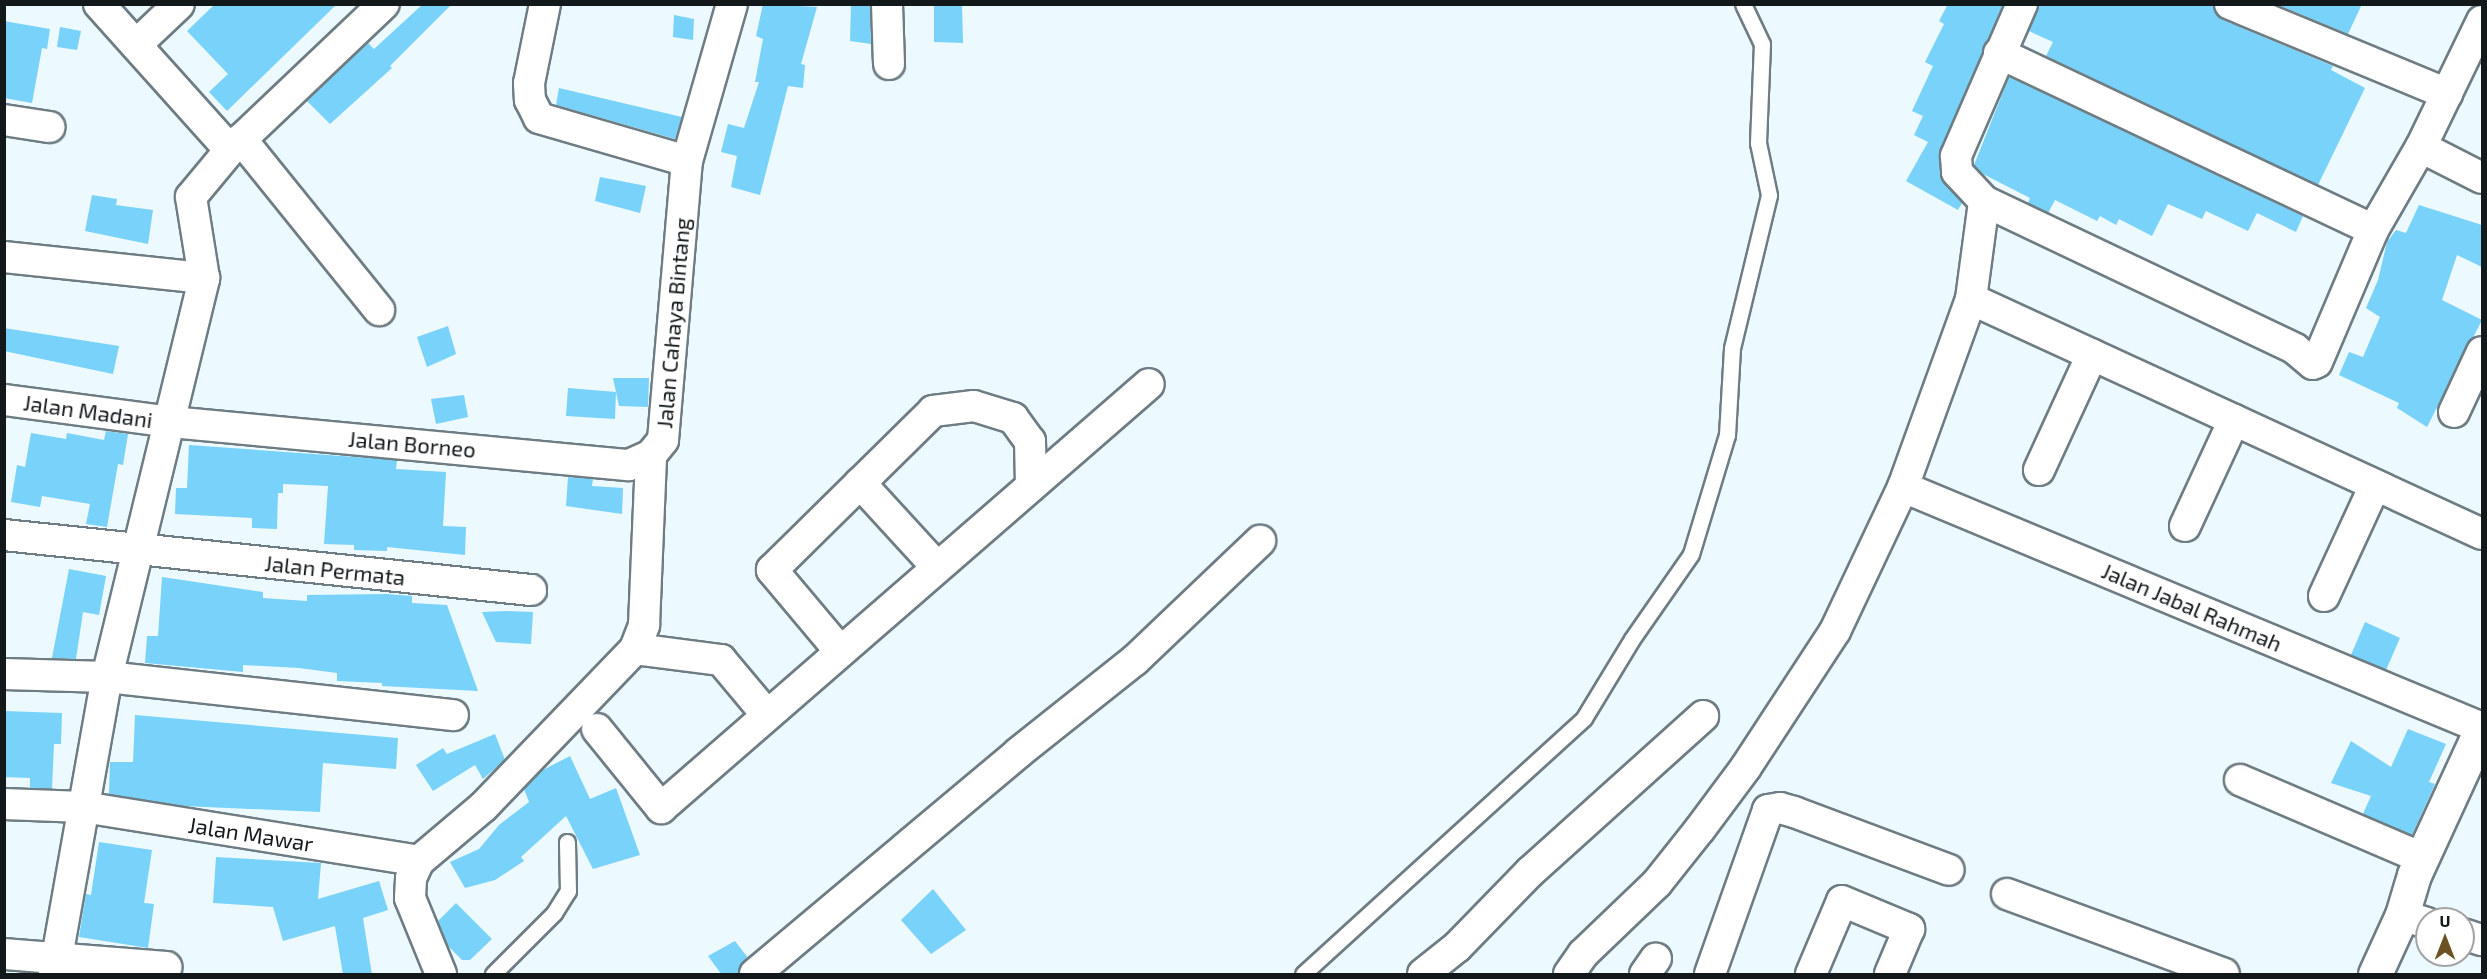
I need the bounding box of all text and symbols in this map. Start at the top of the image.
street label: Jalan Cahaya Bintang [651,217,695,429]
street label: Jalan Madani [22,389,154,433]
street label: Jalan Borneo [347,425,477,463]
street label: Jalan Permata [263,549,407,591]
street label: Jalan Jabal Rahmah [2098,557,2286,657]
street label: Jalan Mawar [187,811,315,857]
north arrow [2415,907,2475,967]
text: U [2440,911,2450,930]

